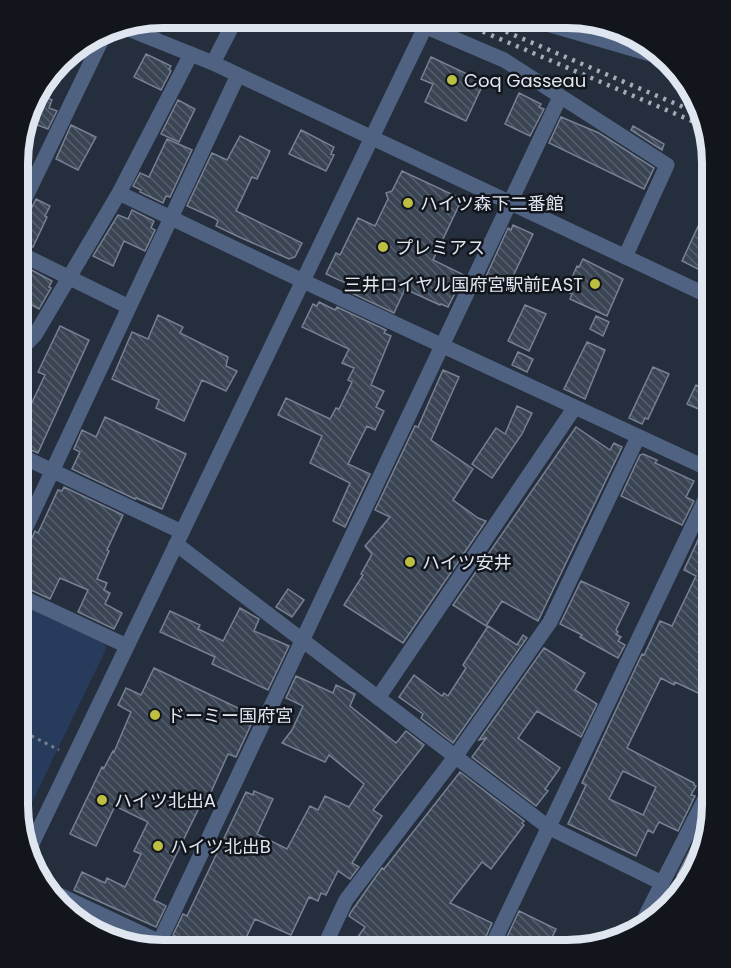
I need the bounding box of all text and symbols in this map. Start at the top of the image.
place label: Coq Gasseau [464,68,586,93]
marker: Coq Gasseau [445,73,459,87]
place label: ハイツ森下二番館 [420,191,564,216]
marker: ハイツ森下二番館 [401,196,415,210]
place label: プレミアス [395,235,485,260]
marker: プレミアス [376,240,390,254]
place label: 三井ロイヤル国府宮駅前EAST [344,272,583,297]
marker: 三井ロイヤル国府宮駅前EAST [588,277,602,291]
place label: ハイツ安井 [422,550,512,575]
marker: ハイツ安井 [403,555,417,569]
place label: ドーミー国府宮 [167,703,293,728]
marker: ドーミー国府宮 [148,708,162,722]
place label: ハイツ北出A [114,788,216,813]
marker: ハイツ北出A [95,793,109,807]
place label: ハイツ北出B [170,834,271,859]
marker: ハイツ北出B [151,839,165,853]

